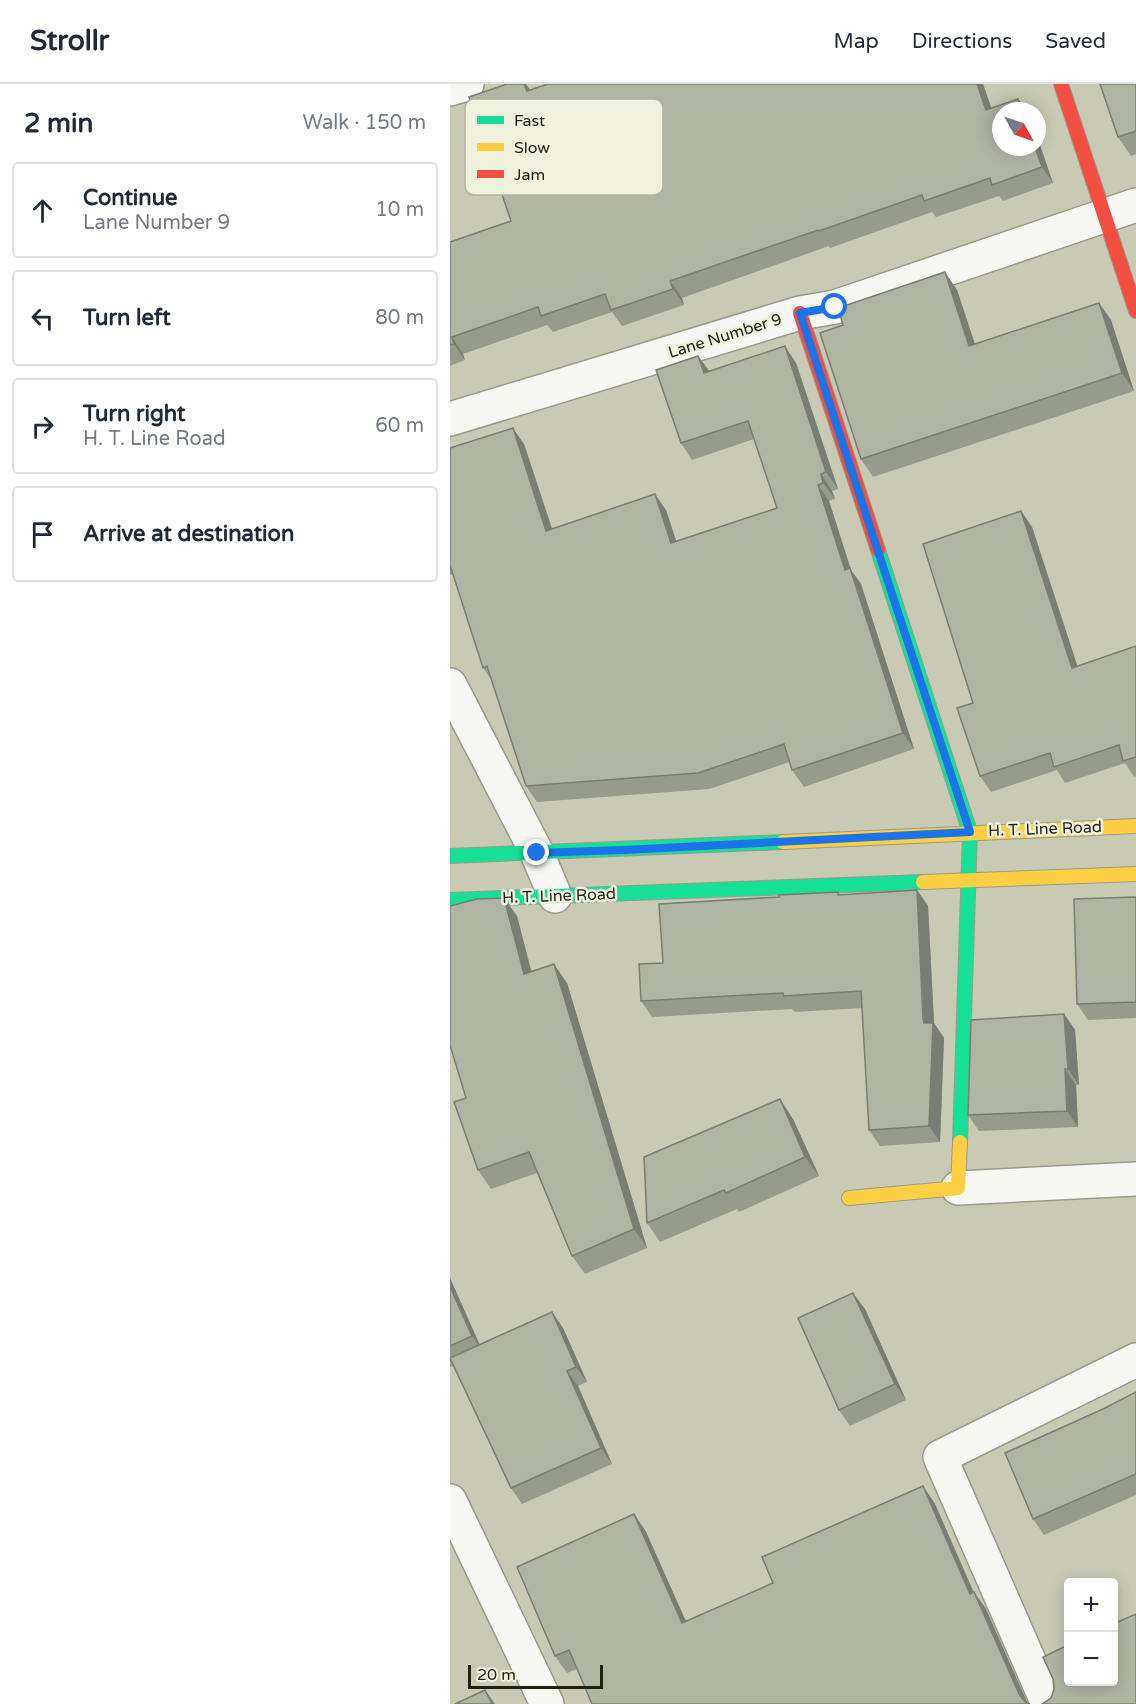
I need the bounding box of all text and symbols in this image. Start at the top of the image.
text: Strollr [30,24,109,58]
text: Map [833,29,879,54]
text: Directions [912,29,1012,54]
text: Saved [1045,29,1106,54]
legend [465,99,663,195]
north arrow [992,102,1046,156]
text: 2 min [24,108,93,139]
text: Walk · 150 m [303,111,426,135]
text: Fast [514,111,545,131]
text: Slow [514,138,550,158]
text: Jam [514,165,545,185]
text: Continue [83,185,178,211]
icon: ahead [26,194,59,227]
text: 10 m [375,198,424,222]
text: Lane Number 9 [83,211,230,235]
route start [821,293,847,319]
icon: left [26,302,59,335]
text: Turn left [83,305,171,331]
text: 80 m [375,306,424,330]
street label: Lane Number 9 [666,309,784,363]
text: Turn right [83,401,185,427]
icon: right [26,410,59,443]
text: 60 m [375,414,424,438]
text: H. T. Line Road [83,427,226,451]
icon: arrive [26,518,59,551]
text: Arrive at destination [83,521,294,547]
street label: H. T. Line Road [988,817,1102,841]
route end [523,839,549,865]
street label: H. T. Line Road [502,884,616,908]
map controls [1064,1578,1118,1686]
button: + [1064,1578,1118,1632]
button: − [1064,1632,1118,1686]
scale bar [468,1662,603,1690]
text: 20 m [477,1665,516,1685]

